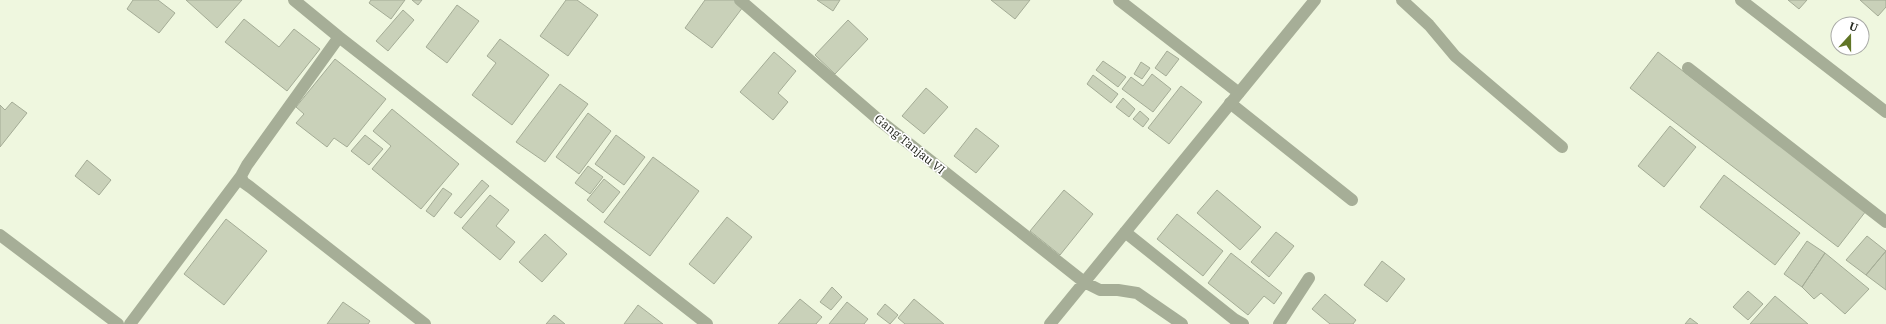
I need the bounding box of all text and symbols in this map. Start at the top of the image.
north arrow [1830,16,1870,56]
text: U [1847,19,1861,35]
street label: Gang Tanjau VI [872,111,948,177]

